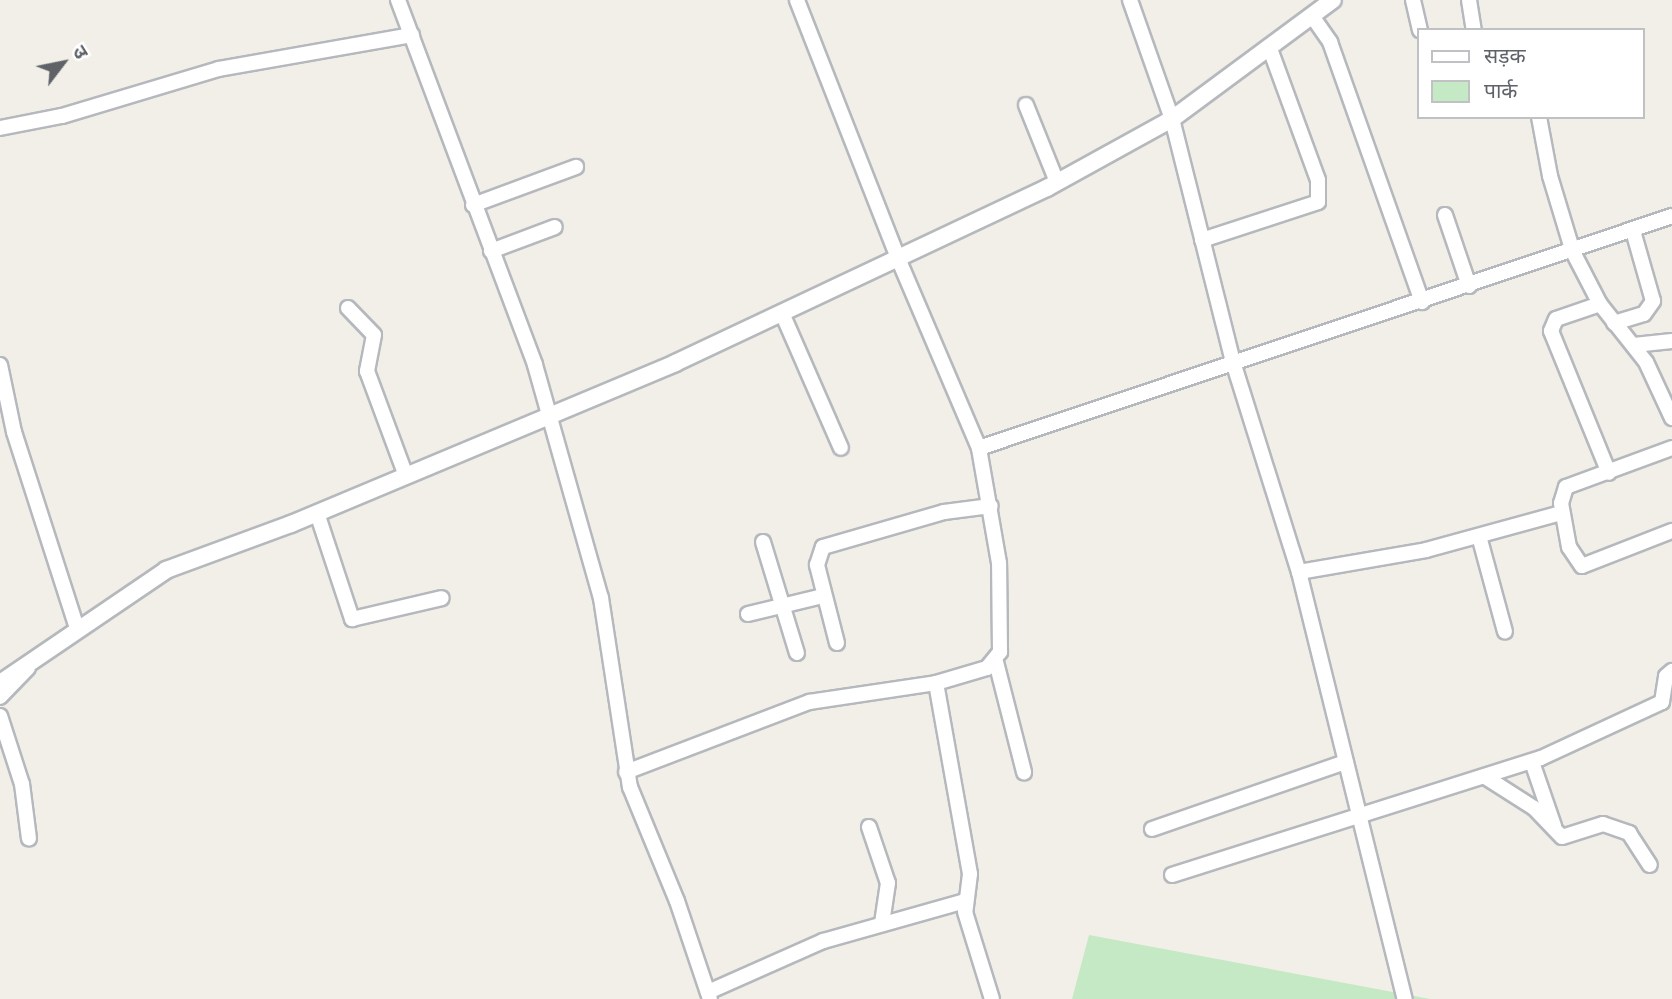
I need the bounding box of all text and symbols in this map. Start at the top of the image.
north arrow [28,28,98,98]
legend [1416,28,1644,119]
text: उ [69,41,94,62]
text: सड़क [1484,42,1526,68]
text: पार्क [1484,77,1518,103]

